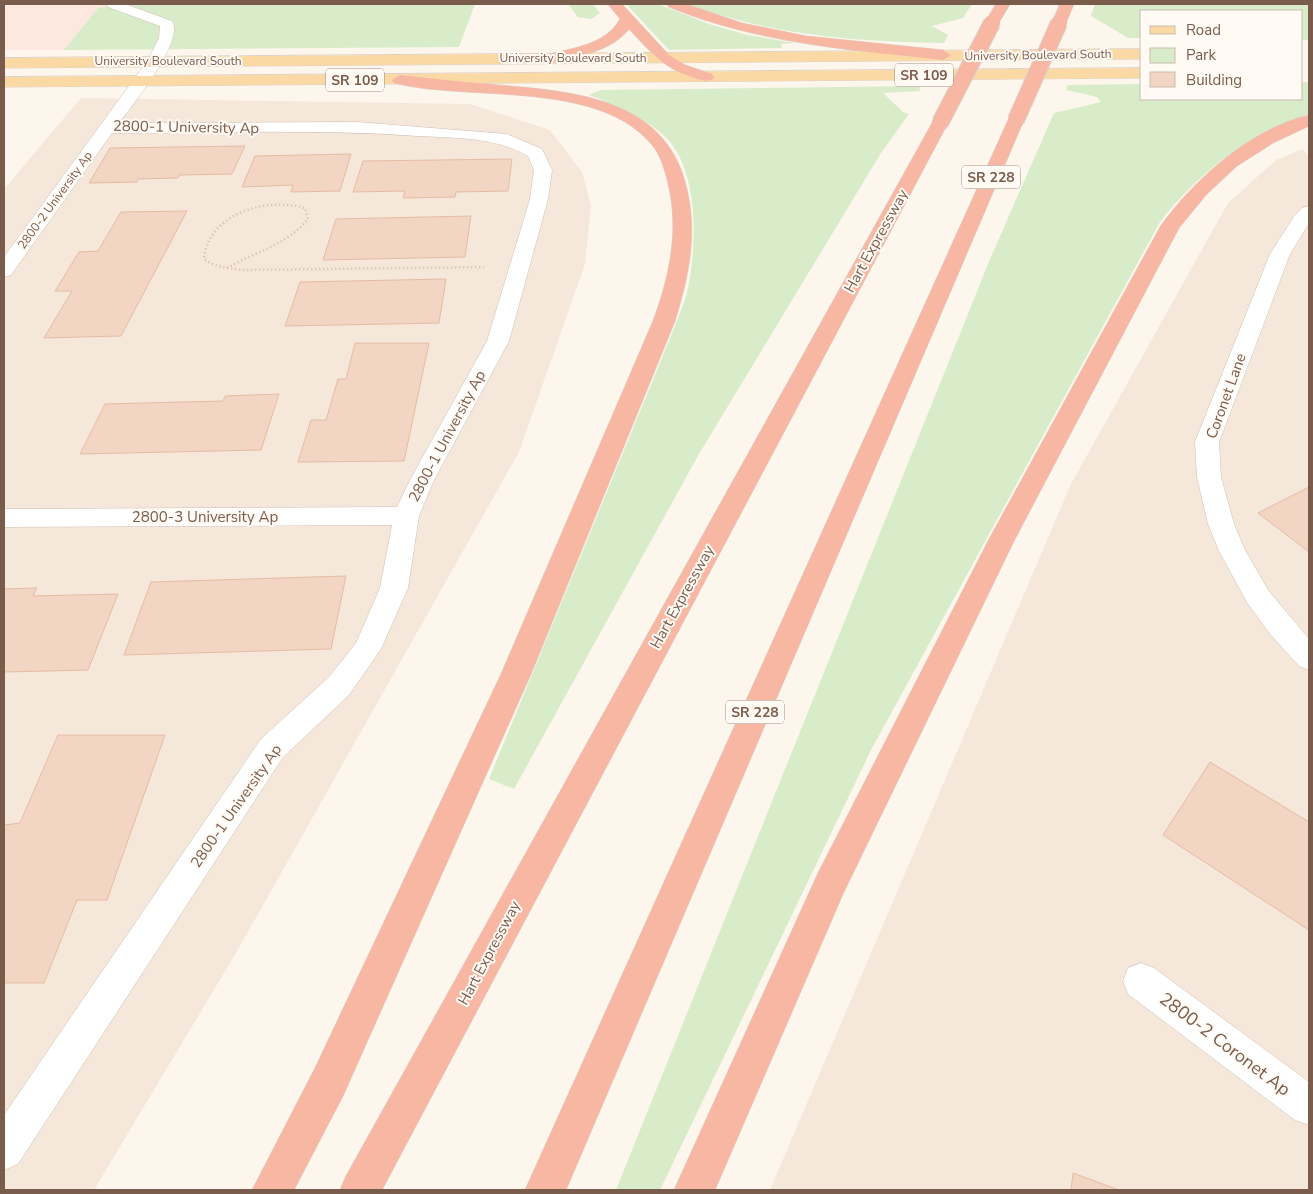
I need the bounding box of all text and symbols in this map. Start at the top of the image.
legend [1140,10,1303,100]
text: Road [1186,20,1221,40]
text: Park [1186,45,1216,65]
street label: University Boulevard South [964,46,1112,64]
street label: University Boulevard South [500,50,646,66]
street label: University Boulevard South [95,53,241,69]
road number: SR 109 [895,64,953,86]
road number: SR 109 [326,68,384,92]
text: Building [1186,70,1242,90]
street label: 2800-1 University Ap [113,116,260,138]
street label: 2800-2 University Ap [14,148,96,252]
road number: SR 228 [962,166,1020,188]
street label: Hart Expressway [839,186,913,296]
street label: Coronet Lane [1201,350,1251,442]
street label: 2800-1 University Ap [404,366,490,505]
street label: 2800-3 University Ap [132,507,278,527]
street label: Hart Expressway [645,542,719,652]
road number: SR 228 [726,700,784,724]
street label: 2800-1 University Ap [186,740,286,872]
street label: Hart Expressway [453,897,525,1009]
street label: 2800-2 Coronet Ap [1155,987,1295,1101]

